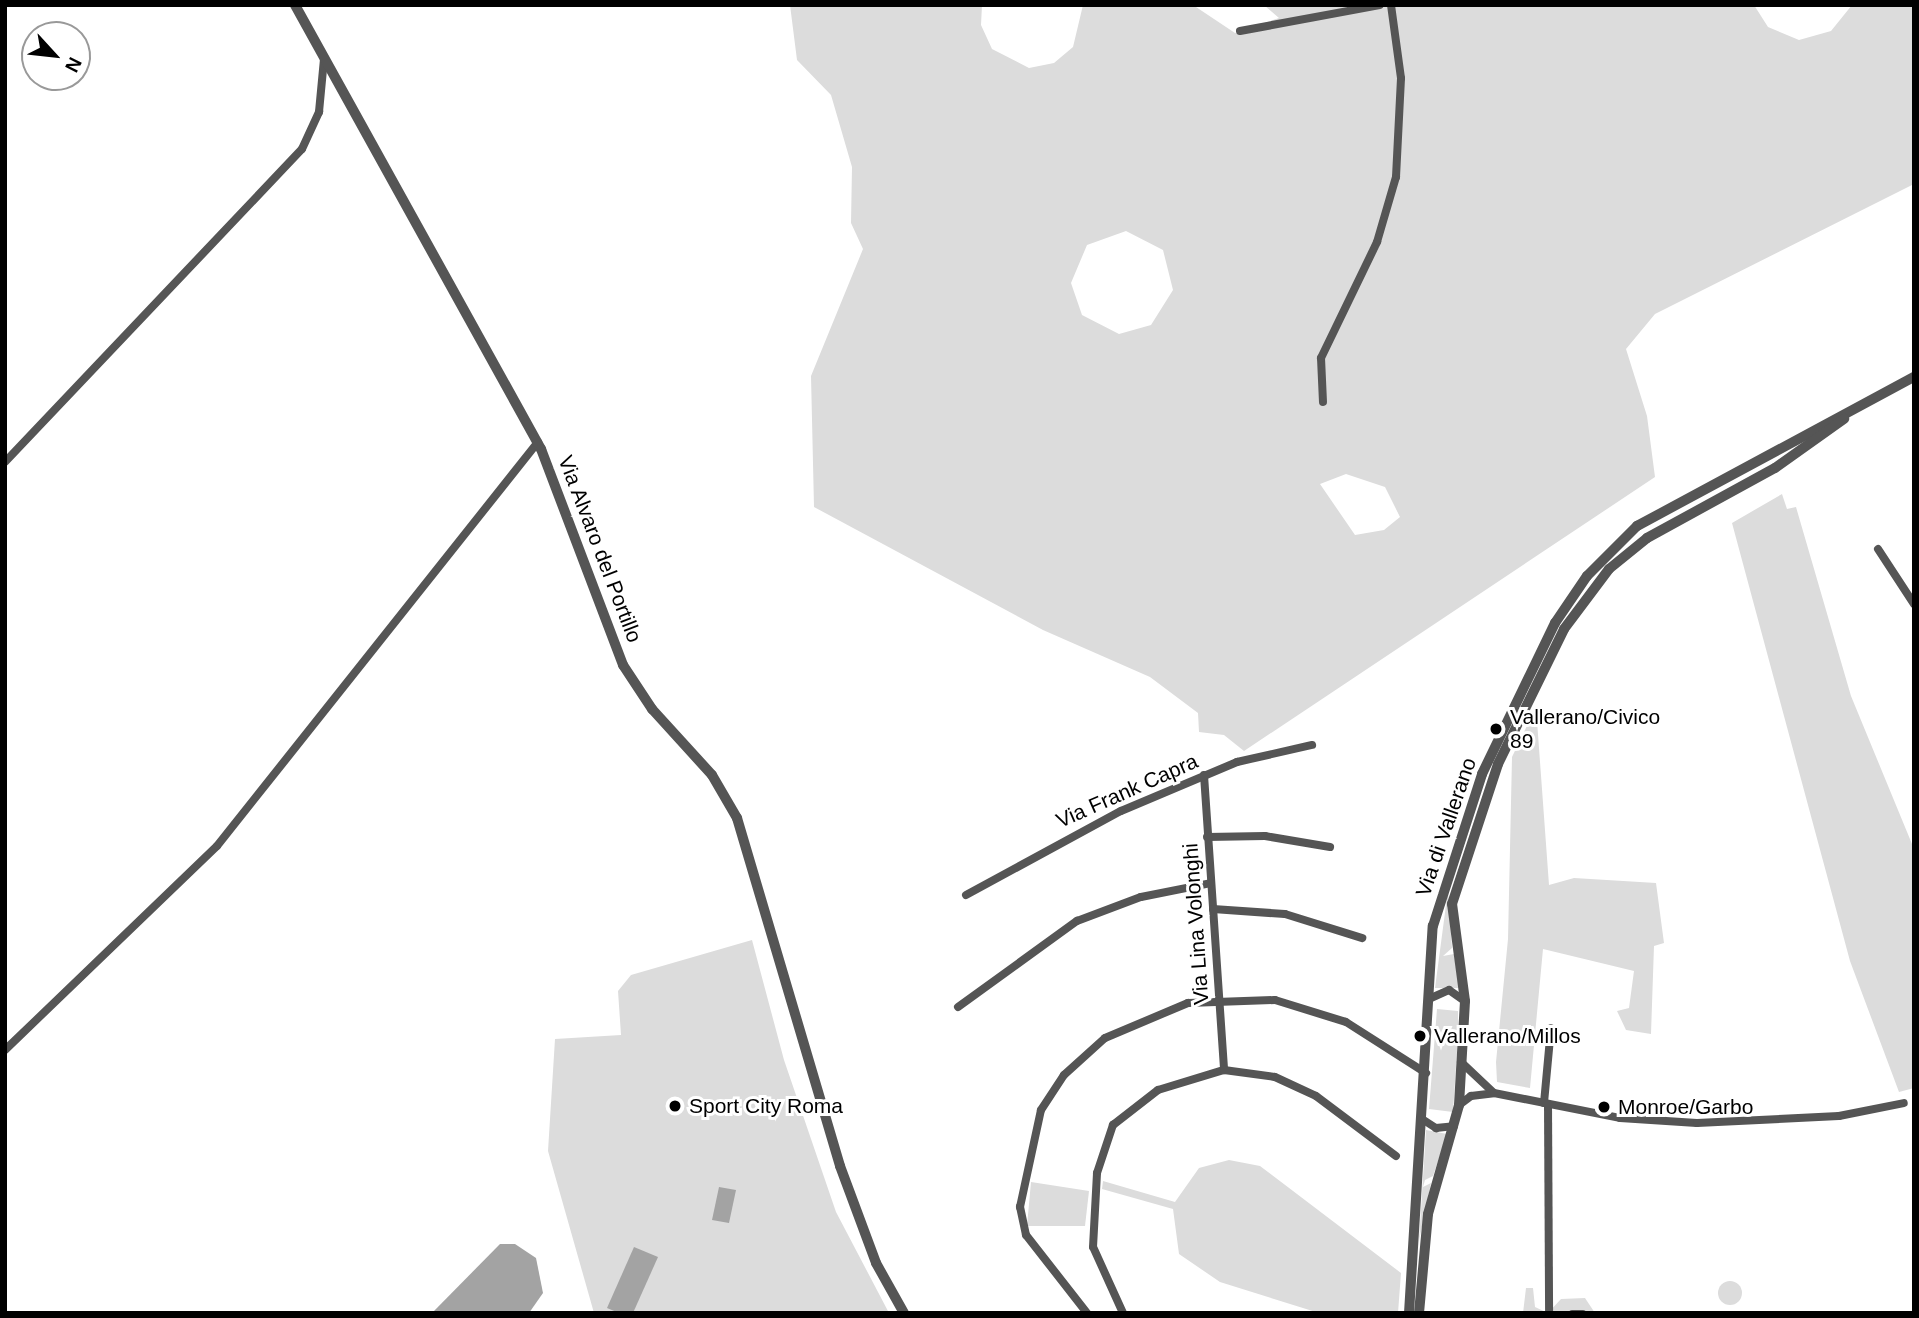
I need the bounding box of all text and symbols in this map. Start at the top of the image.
north arrow [21,21,91,91]
text: N [61,54,86,76]
street label: Via Alvaro del Portillo [553,451,647,647]
place label: Vallerano/Civico 89 [1510,704,1660,754]
marker: Vallerano/Civico 89 [1488,721,1504,737]
street label: Via Frank Capra [1052,748,1202,834]
street label: Via di Vallerano [1410,754,1482,900]
street label: Via Lina Volonghi [1178,842,1214,1006]
place label: Vallerano/Millos [1434,1023,1581,1049]
marker: Vallerano/Millos [1412,1028,1428,1044]
place label: Sport City Roma [689,1093,843,1119]
place label: Monroe/Garbo [1618,1094,1753,1120]
marker: Sport City Roma [667,1098,683,1114]
marker: Monroe/Garbo [1596,1099,1612,1115]

